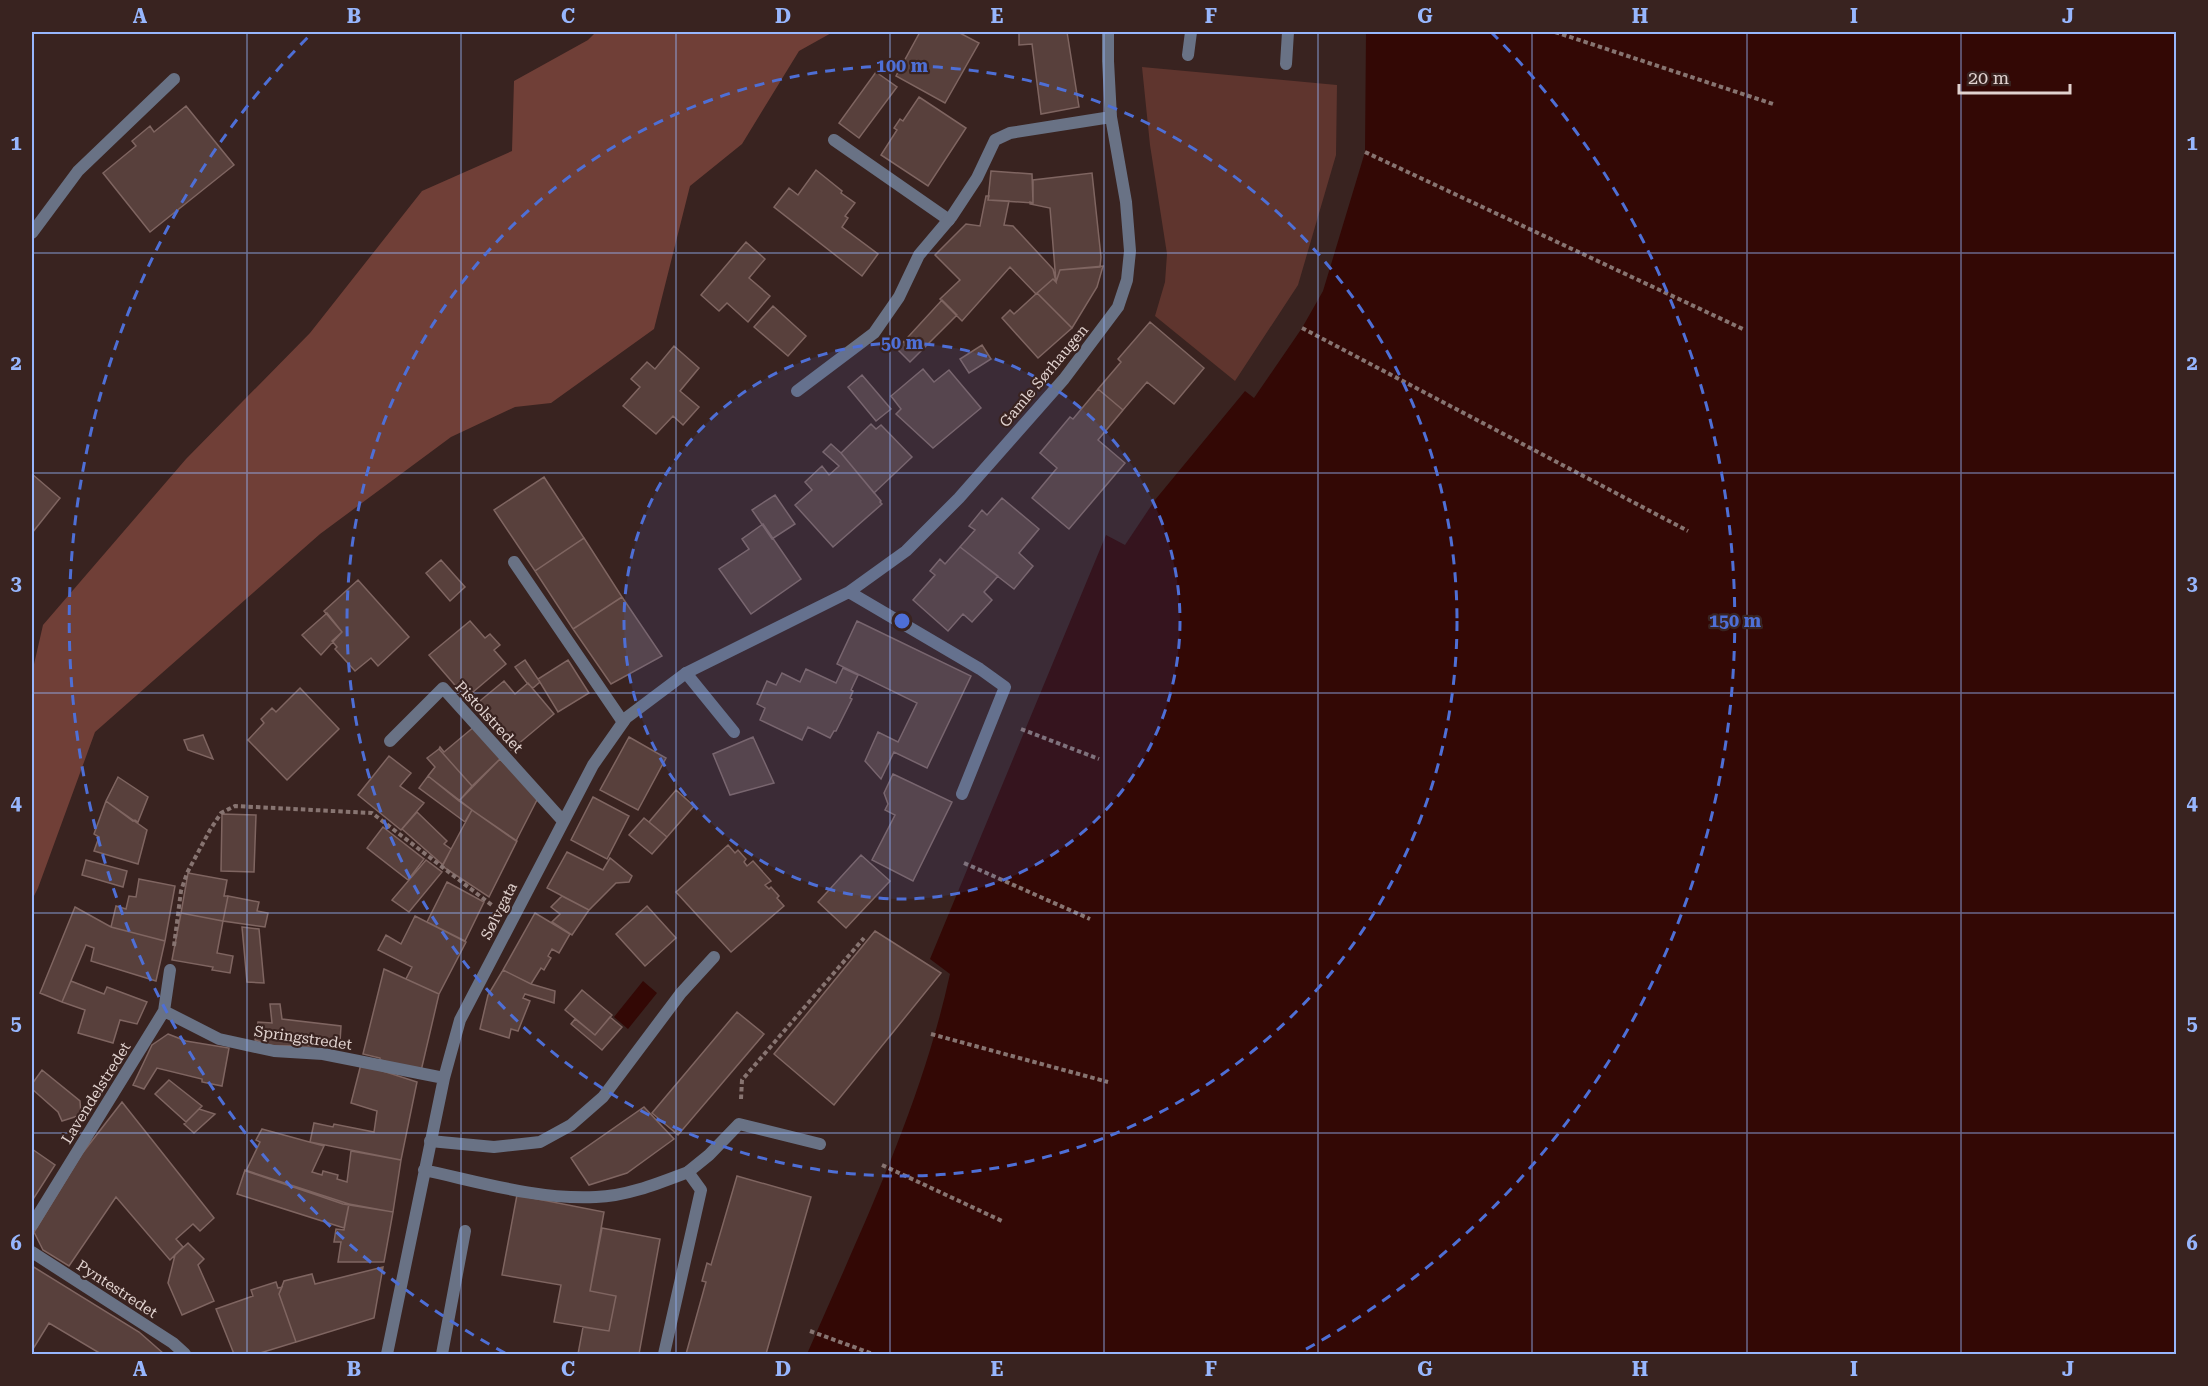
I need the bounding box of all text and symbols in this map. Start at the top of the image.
text: A [133,4,148,28]
text: B [347,4,361,28]
text: C [561,4,575,28]
text: D [775,4,791,28]
text: E [991,4,1004,28]
text: F [1205,4,1217,28]
text: G [1417,4,1433,28]
text: H [1632,4,1648,28]
text: I [1850,4,1858,28]
text: J [2062,4,2074,28]
text: 100 m [876,55,929,76]
scale bar [1959,57,2070,95]
text: 20 m [1968,67,2009,88]
text: 1 [10,131,22,155]
text: 1 [2186,131,2198,155]
street label: Gamle Sørhaugen [996,321,1092,431]
text: 50 m [881,332,924,353]
text: 2 [10,351,22,375]
text: 2 [2186,351,2198,375]
text: 3 [10,571,22,595]
text: 3 [2186,571,2198,595]
text: 150 m [1709,610,1762,631]
centre of rings [892,611,912,631]
street label: Pistolstredet [451,677,527,757]
text: 4 [10,791,22,815]
text: 4 [2186,791,2198,815]
street label: Sølvgata [477,879,521,943]
text: 5 [10,1011,22,1035]
text: 5 [2186,1011,2198,1035]
street label: Springstredet [253,1022,354,1054]
street label: Lavendelstredet [58,1039,135,1147]
text: 6 [10,1231,22,1255]
text: 6 [2186,1231,2198,1255]
street label: Pyntestredet [73,1256,161,1322]
text: A [133,1357,148,1381]
text: B [347,1357,361,1381]
text: C [561,1357,575,1381]
text: D [775,1357,791,1381]
text: E [991,1357,1004,1381]
text: F [1205,1357,1217,1381]
text: G [1417,1357,1433,1381]
text: H [1632,1357,1648,1381]
text: I [1850,1357,1858,1381]
text: J [2062,1357,2074,1381]

